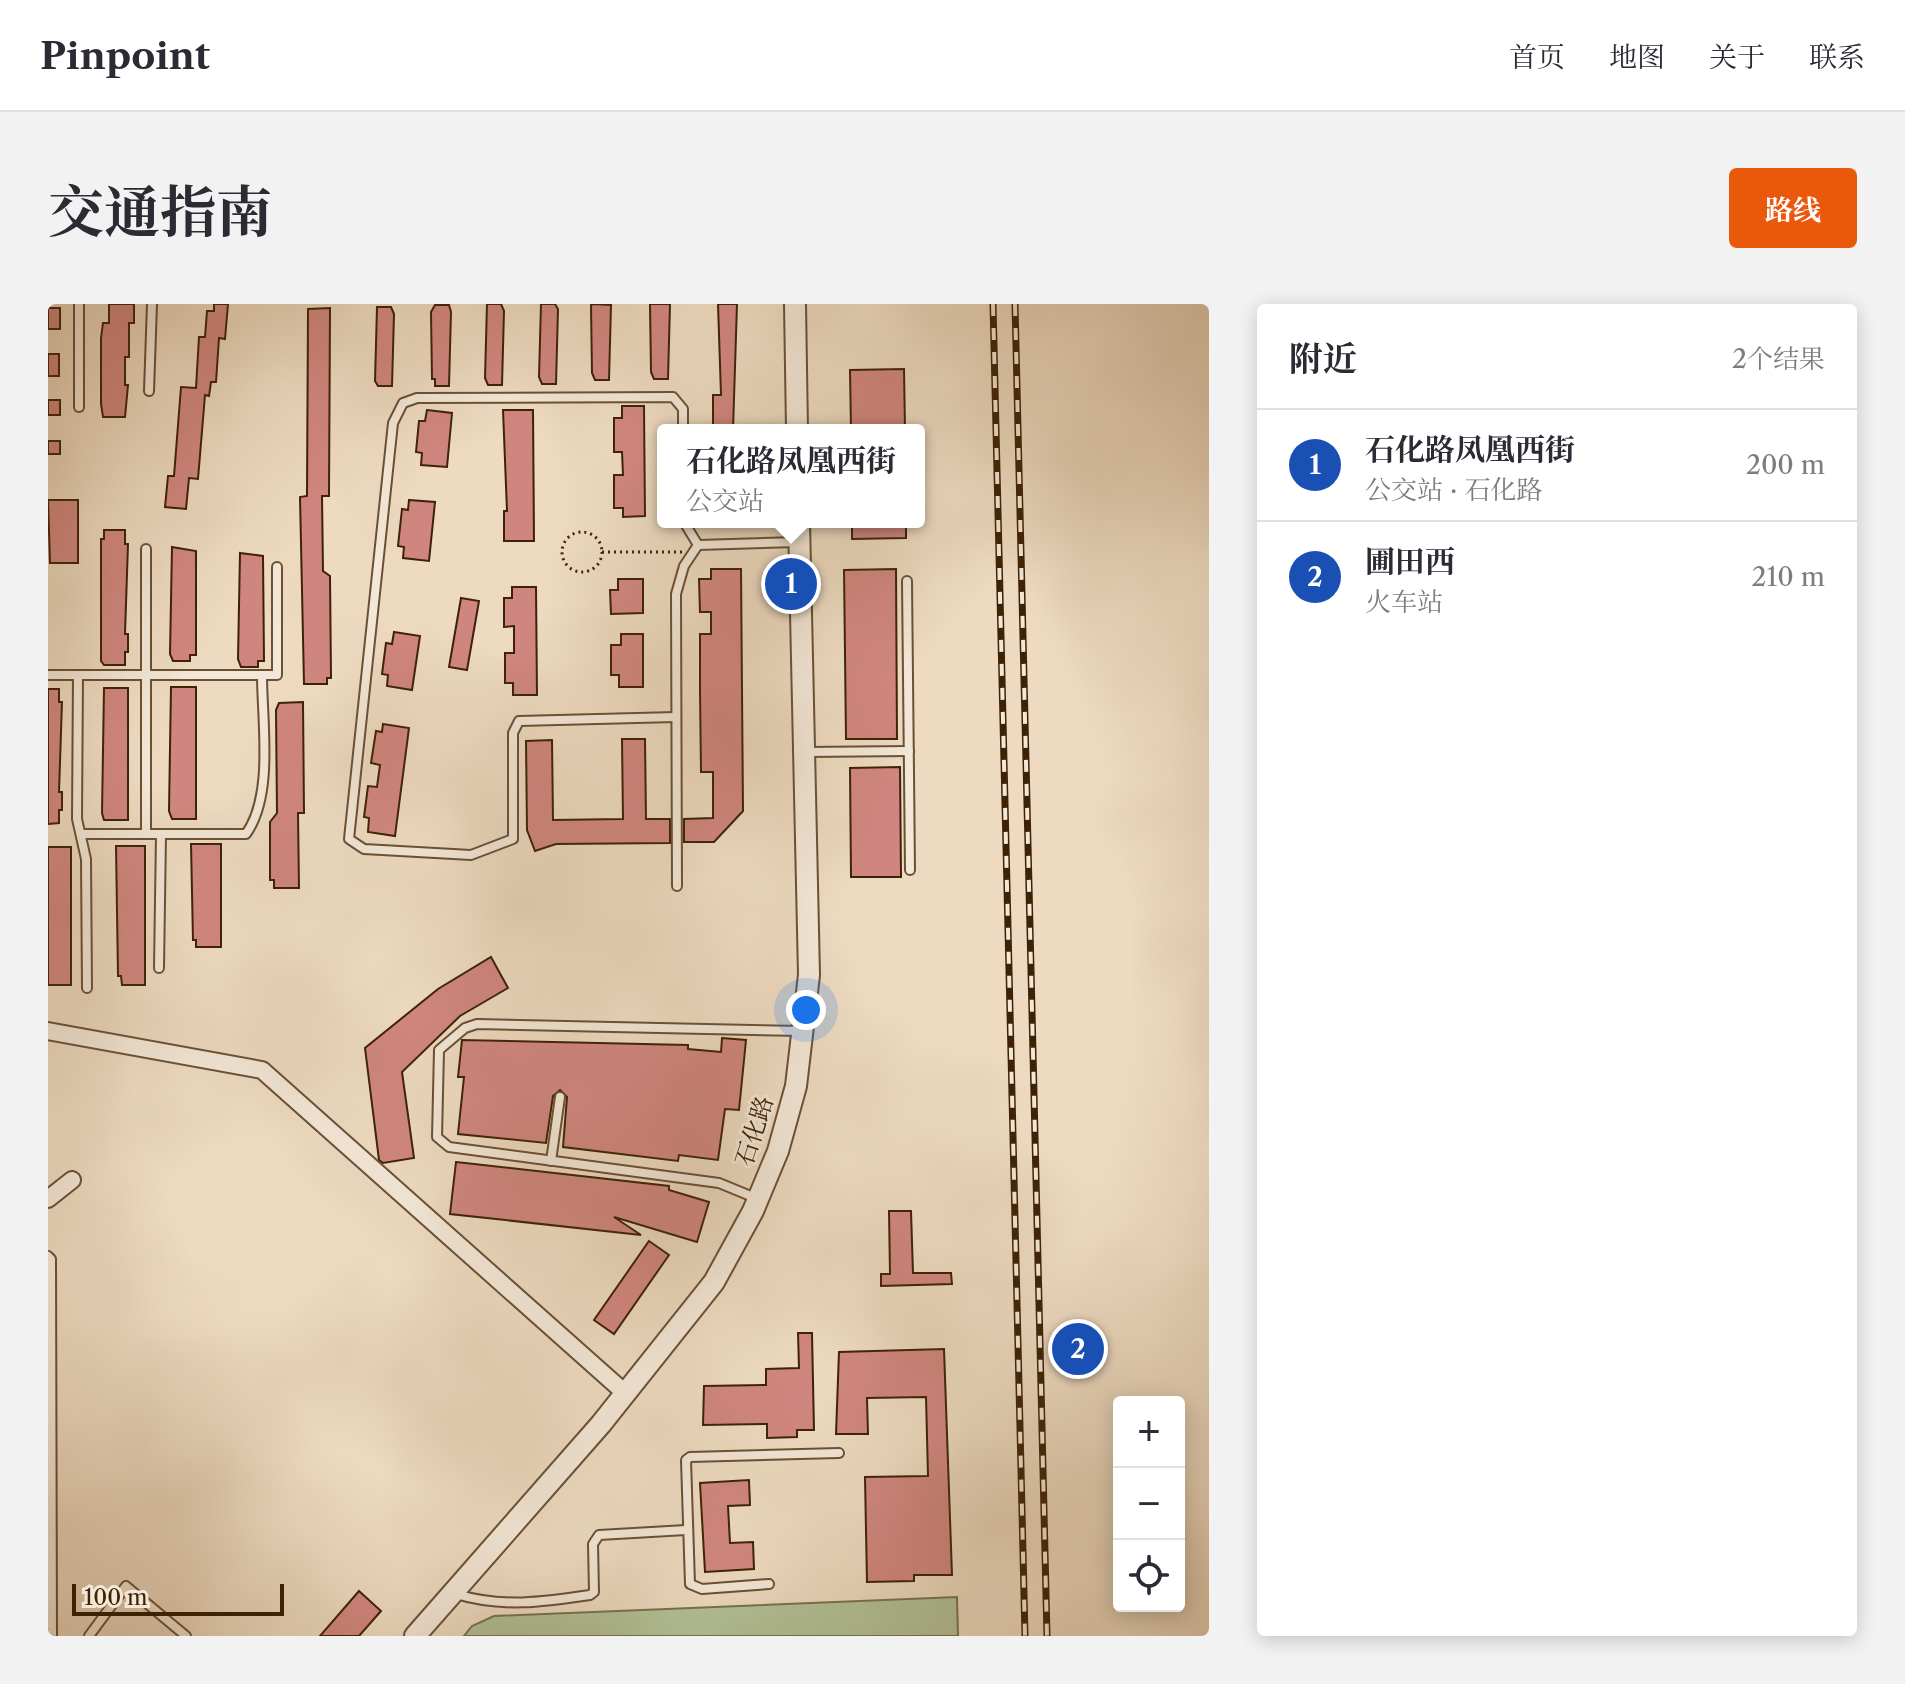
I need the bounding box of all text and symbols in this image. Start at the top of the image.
text: Pinpoint [40,32,210,79]
text: 首页 [1509,40,1565,74]
text: 地图 [1609,40,1665,74]
text: 关于 [1709,40,1765,74]
text: 联系 [1809,40,1865,74]
button: 路线 [1729,168,1857,248]
text: 交通指南 [48,178,272,247]
text: 附近 [1289,338,1357,380]
text: 2个结果 [1732,343,1825,375]
popup [657,424,925,528]
text: 石化路凤凰西街 [1365,431,1575,468]
text: 石化路凤凰西街 [686,442,896,479]
text: 1 [1309,449,1321,481]
text: 200 m [1746,449,1825,481]
text: 公交站 · 石化路 [1365,474,1542,506]
text: 公交站 [686,485,764,517]
text: 圃田西 [1365,543,1455,580]
pin: 1 [765,554,817,614]
text: 2 [1307,561,1323,593]
text: 210 m [1752,561,1825,593]
text: 火车站 [1365,586,1443,618]
your location [786,990,826,1030]
street label: 石化路 [729,1092,779,1170]
pin: 2 [1052,1319,1104,1379]
map controls [1113,1396,1185,1612]
button: + [1113,1396,1185,1468]
button: − [1113,1468,1185,1540]
button: locate [1113,1540,1185,1612]
scale bar [72,1580,284,1616]
text: 100 m [84,1584,147,1611]

